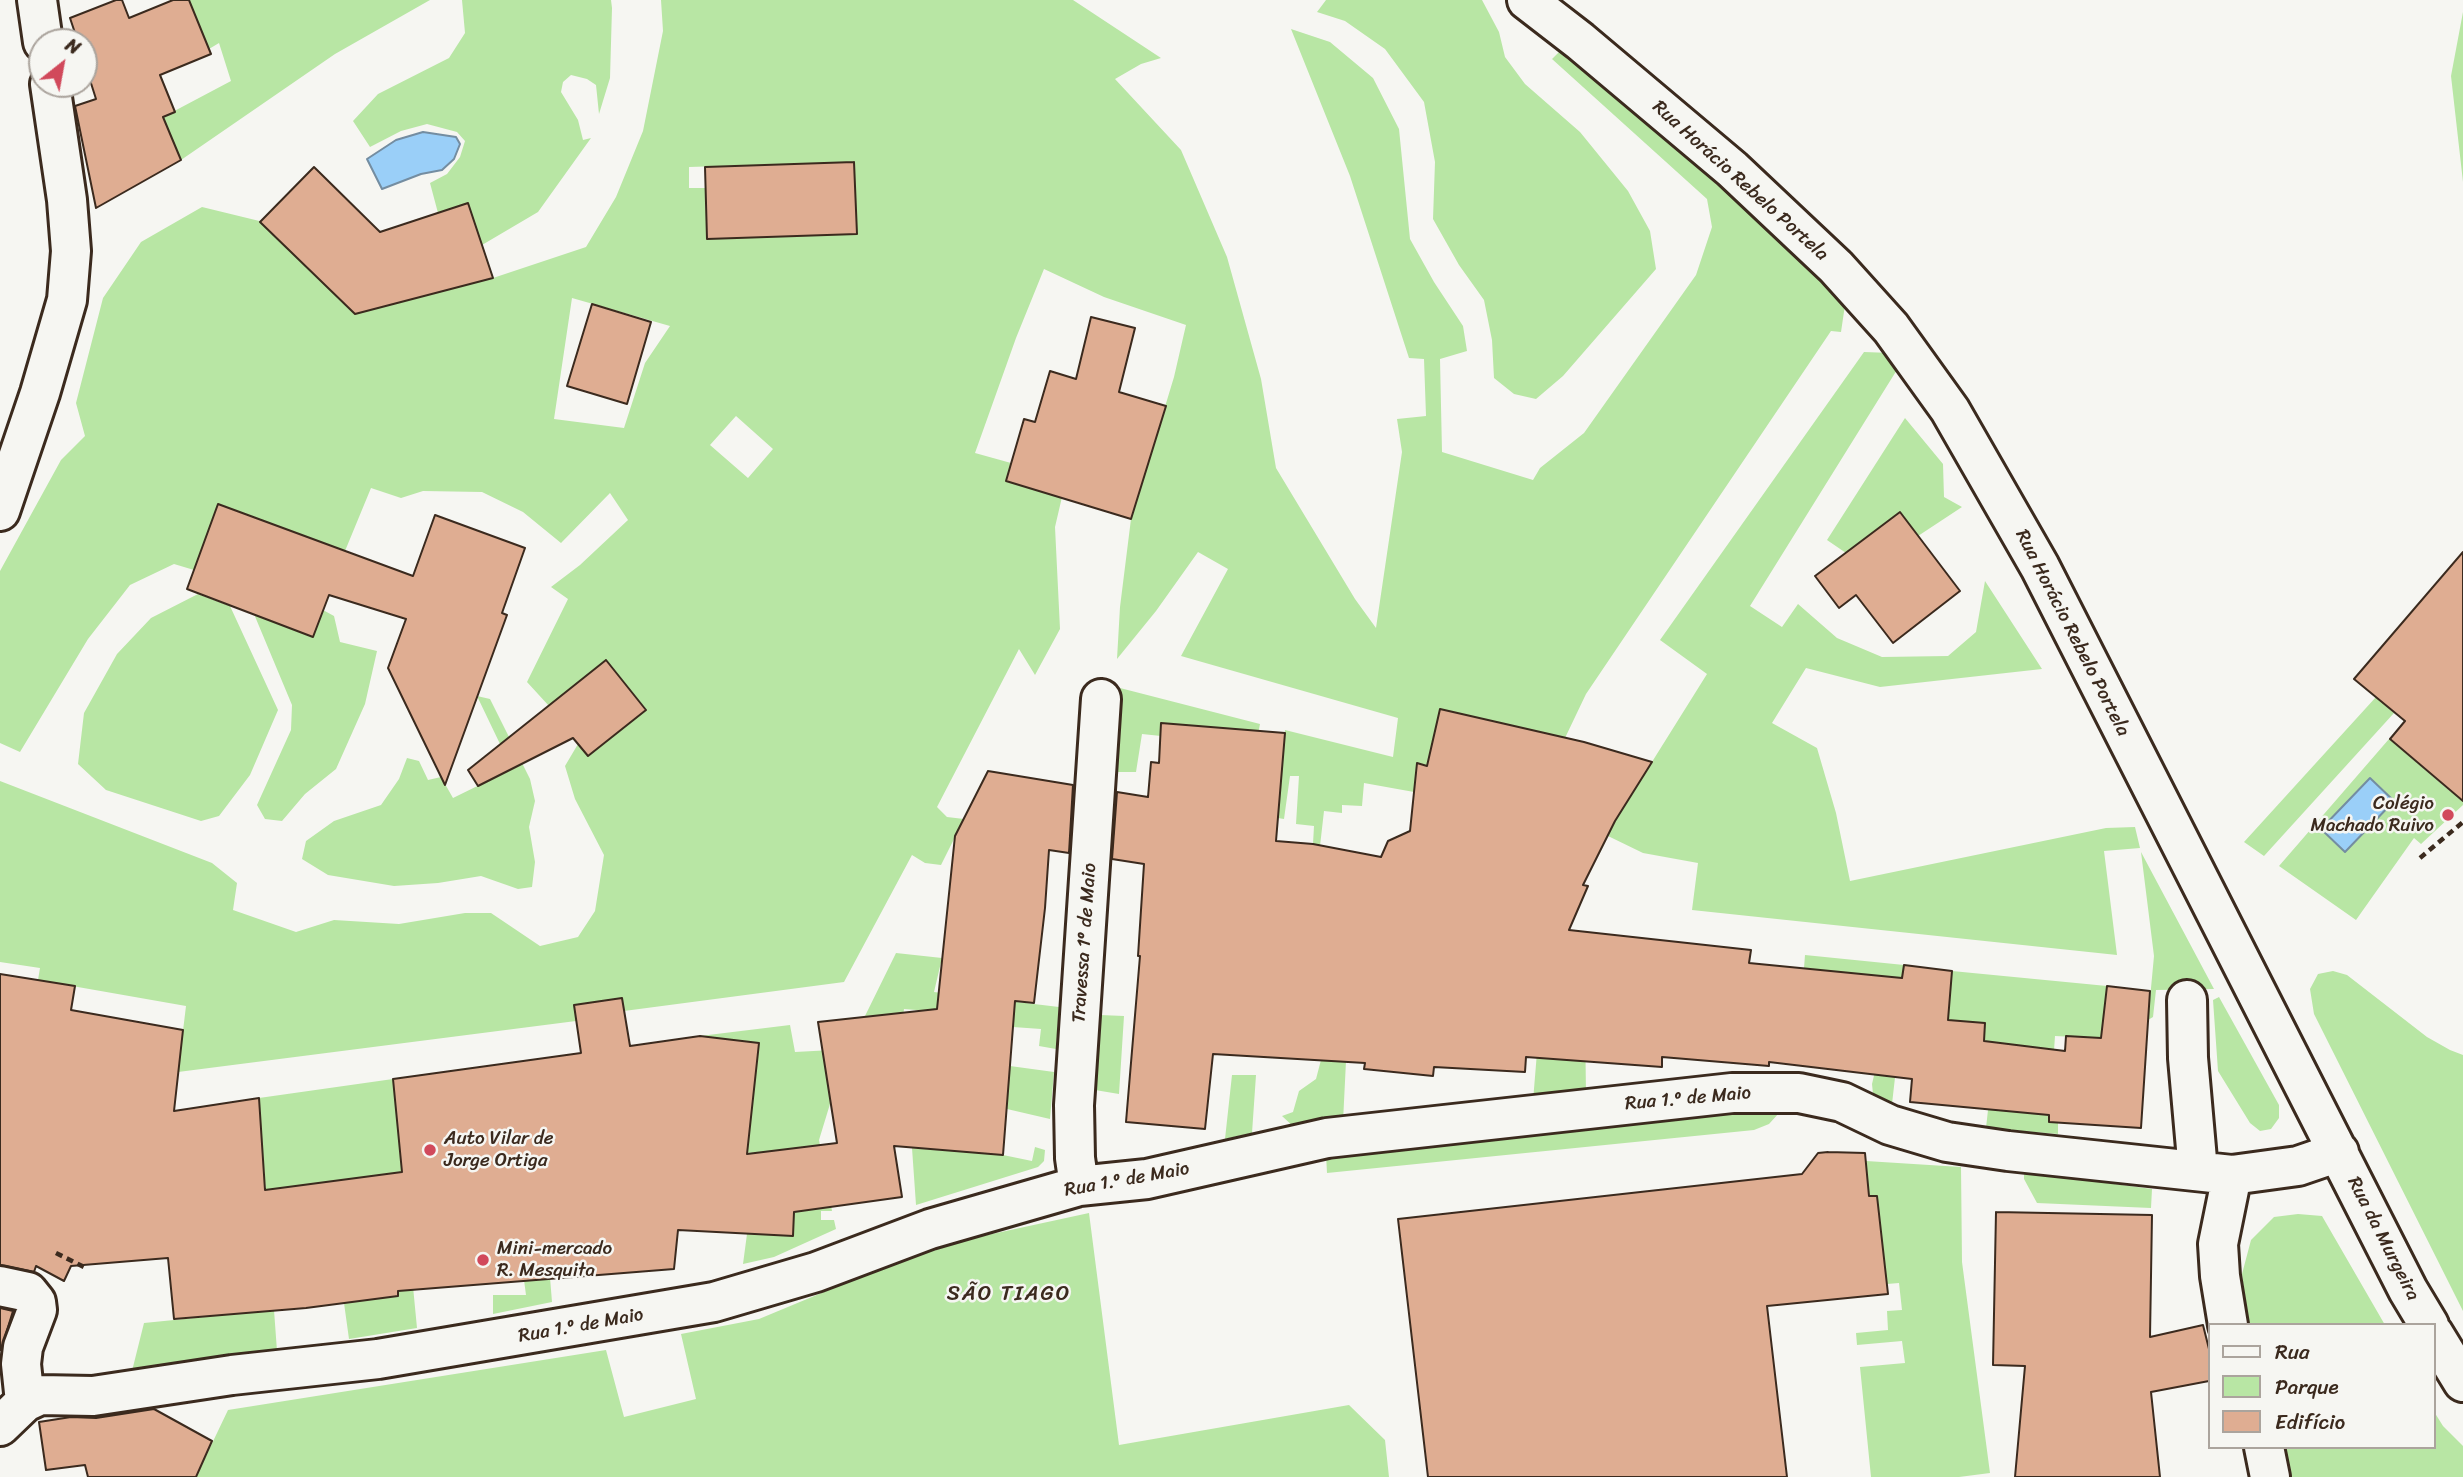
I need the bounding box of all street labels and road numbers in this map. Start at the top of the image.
street label: Rua Horácio Rebelo Portela [1647,96,1833,266]
street label: Rua Horácio Rebelo Portela [2010,526,2134,740]
street label: Travessa 1º de Maio [1068,862,1102,1024]
street label: Rua 1.º de Maio [1624,1082,1752,1116]
street label: Rua 1.º de Maio [1063,1158,1191,1202]
street label: Rua da Murgeira [2342,1173,2424,1305]
street label: Rua 1.º de Maio [517,1304,645,1348]

